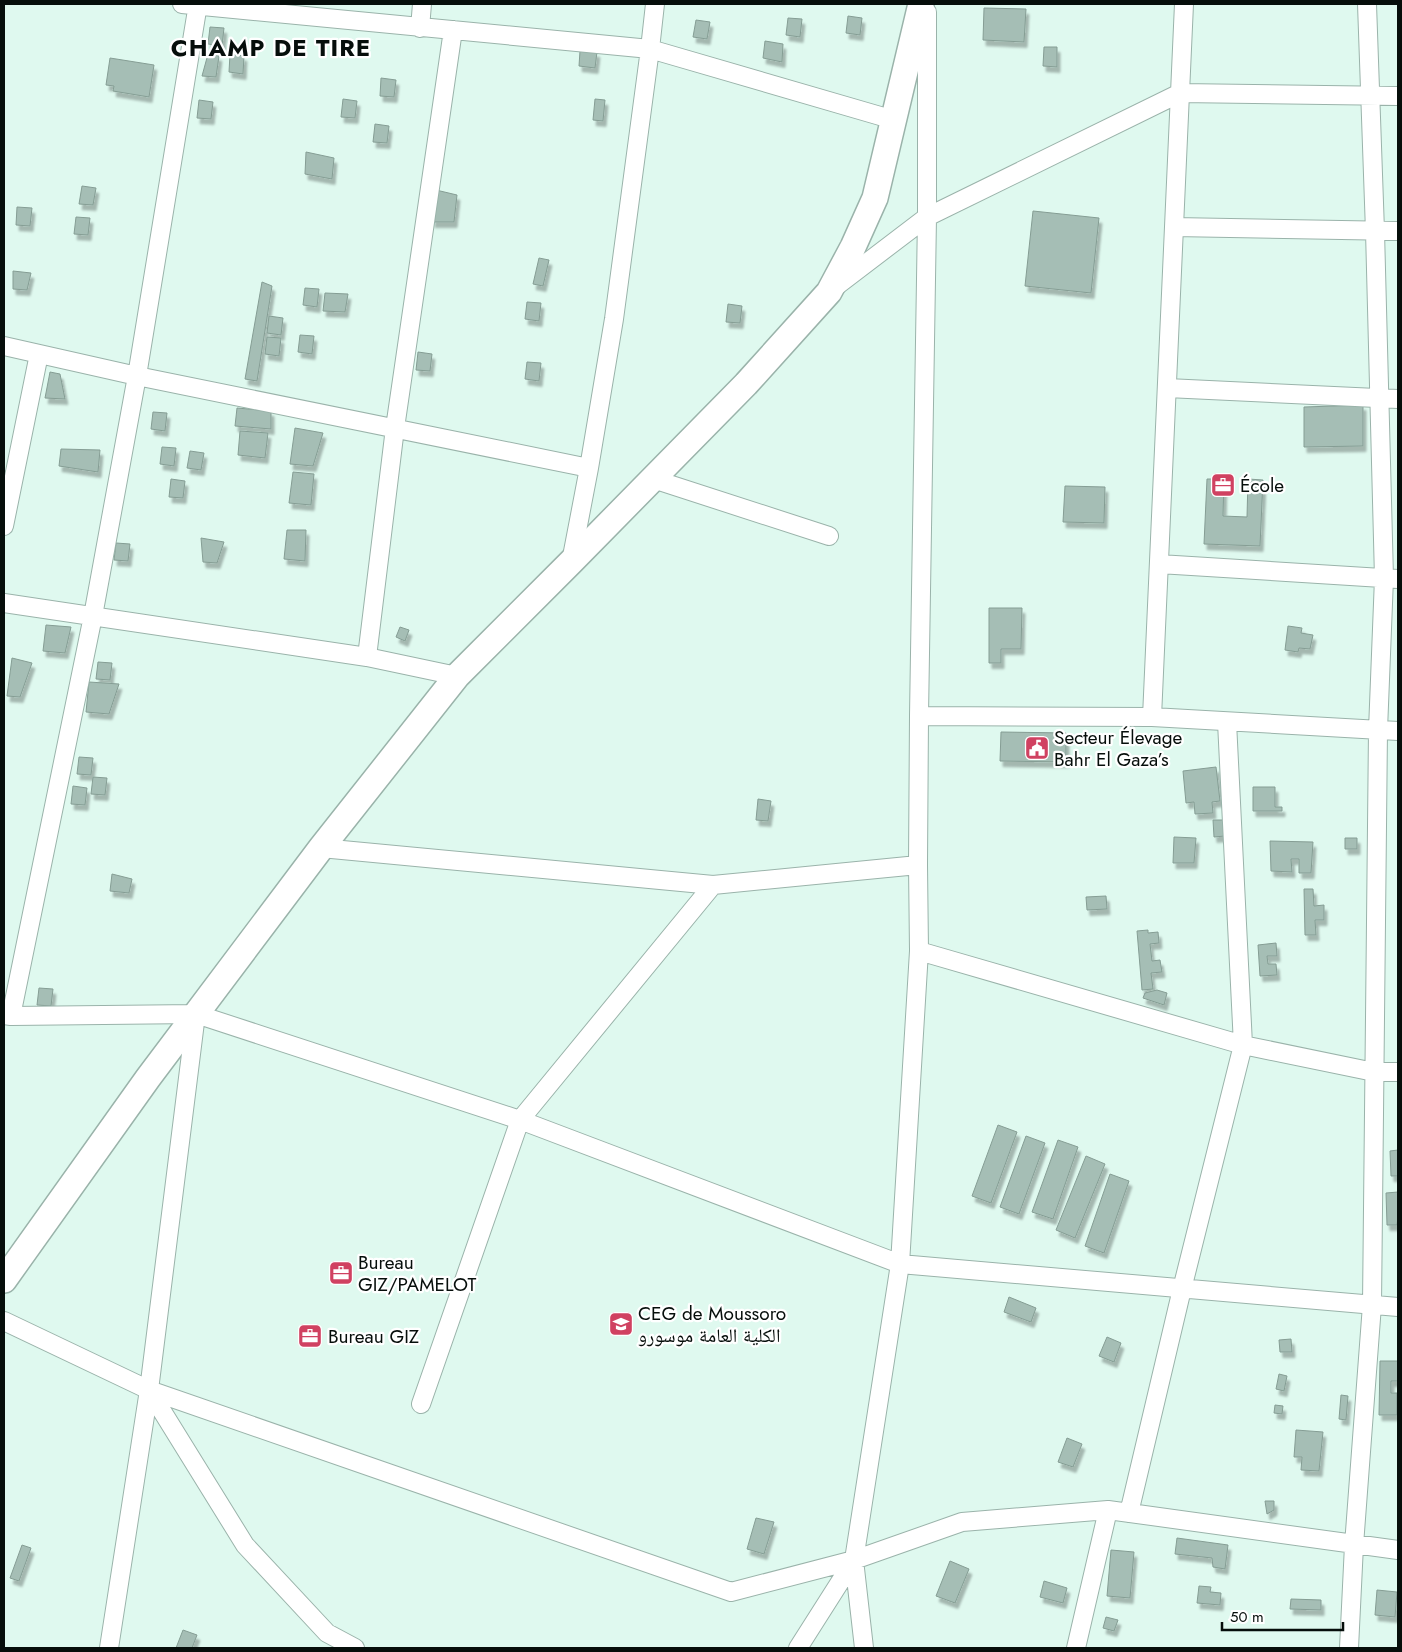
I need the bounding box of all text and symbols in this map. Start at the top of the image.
district label: CHAMP DE TIRE [171,30,371,65]
office icon: École [1210,472,1236,498]
place label: École [1240,472,1284,499]
place label: Secteur Élevage Bahr El Gaza’s [1054,724,1182,773]
public building icon: Secteur Élevage Bahr El Gaza’s [1024,735,1050,761]
place label: Bureau GIZ/PAMELOT [358,1249,476,1298]
office icon: Bureau GIZ/PAMELOT [328,1260,354,1286]
place label: CEG de Moussoro الكلية العامة موسورو [638,1300,786,1349]
school or university icon: CEG de Moussoro الكلية العامة موسورو [608,1311,634,1337]
office icon: Bureau GIZ [297,1323,323,1349]
place label: Bureau GIZ [328,1323,419,1350]
scale bar [1222,1600,1343,1632]
text: 50 m [1230,1606,1264,1628]

